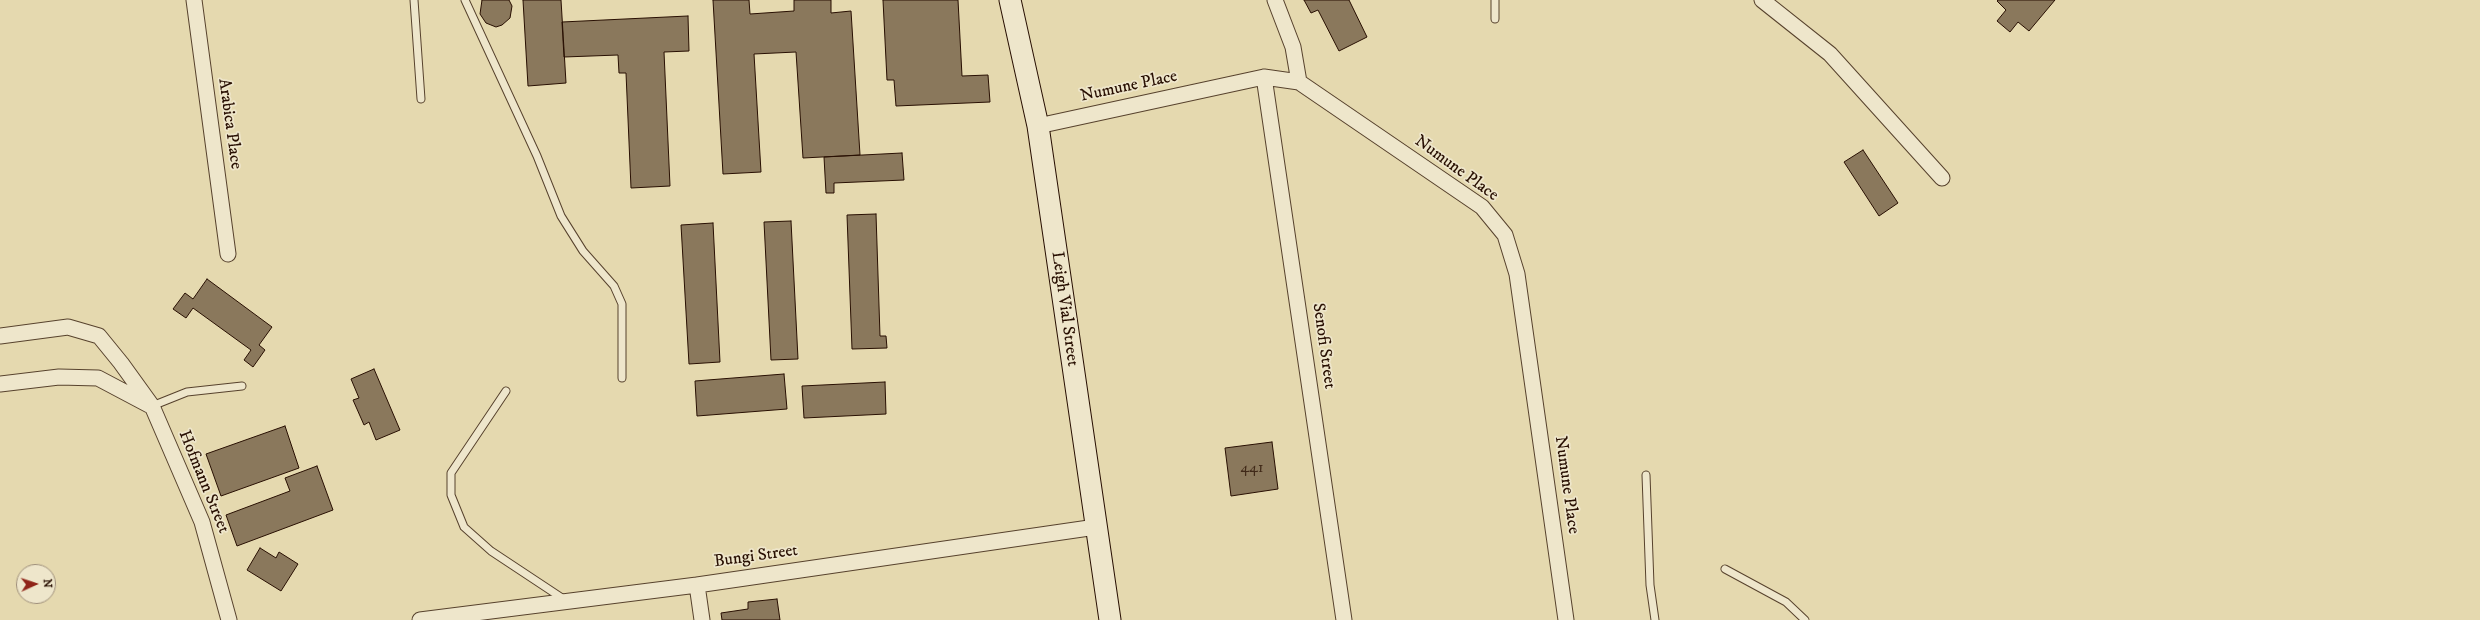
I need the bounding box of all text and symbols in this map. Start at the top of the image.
street label: Numune Place [1079,67,1179,107]
street label: Arabica Place [213,77,245,171]
street label: Numune Place [1410,132,1502,206]
street label: Leigh Vial Street [1046,250,1082,368]
street label: Senofi Street [1307,302,1339,390]
street label: Hofmann Street [173,428,233,536]
street label: Numune Place [1549,435,1583,535]
house number: 441 [1241,460,1263,478]
street label: Bungi Street [713,541,799,573]
north arrow [16,564,56,604]
text: N [40,579,54,588]

